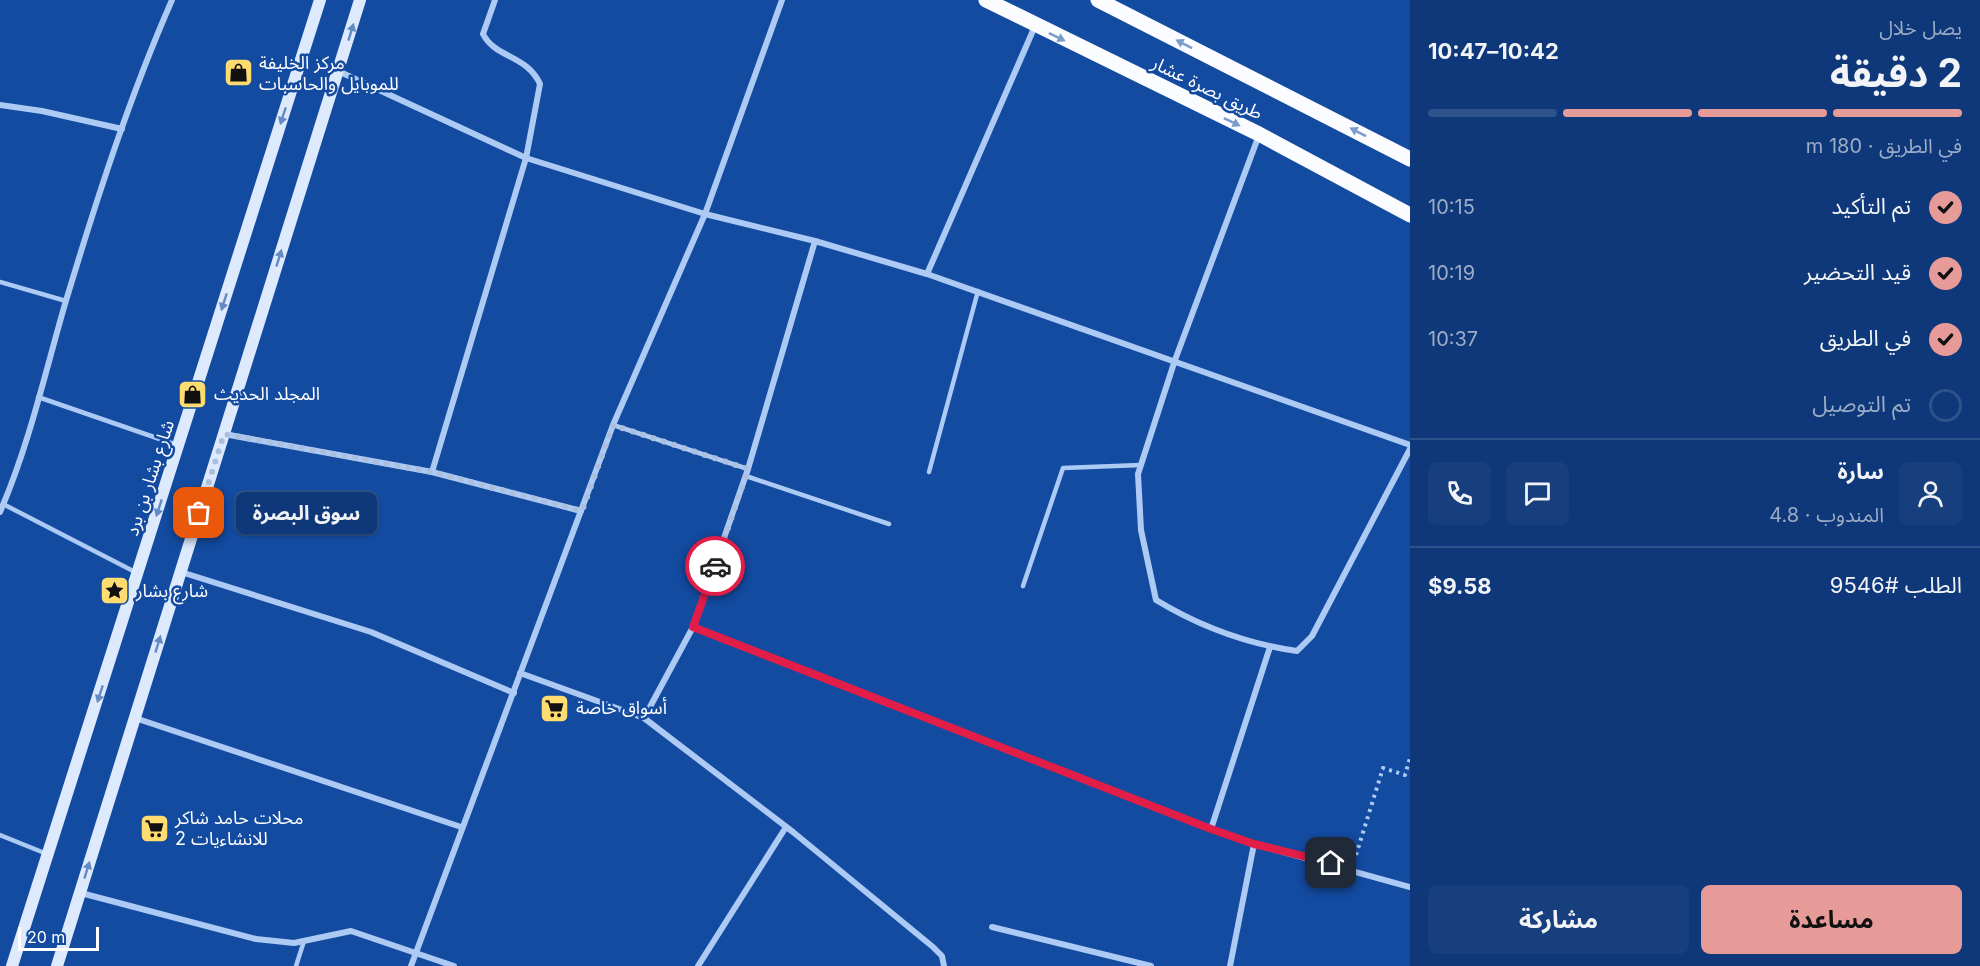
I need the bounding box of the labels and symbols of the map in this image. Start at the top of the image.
one-way arrow [346,23,356,41]
one-way arrow [1048,32,1065,41]
one-way arrow [1176,39,1193,49]
street label: طريق بصرة عشار [1147,51,1266,124]
place label: مركز الخليفة للموبايل والحاسبات [259,52,399,95]
shop icon: مركز الخليفة للموبايل والحاسبات [222,57,254,89]
one-way arrow [278,107,287,125]
one-way arrow [1224,117,1241,126]
one-way arrow [1349,128,1367,138]
one-way arrow [275,249,285,267]
one-way arrow [219,293,228,311]
shop icon: المجلد الحديث [177,378,209,410]
place label: المجلد الحديث [214,383,320,404]
street label: شارع بشار بن برد [121,417,182,540]
pin [173,487,224,538]
callout: سوق البصرة [235,492,376,534]
one-way arrow [154,499,163,517]
courier [685,536,745,596]
place icon: شارع بشار [99,575,131,607]
place label: شارع بشار [135,580,208,605]
one-way arrow [154,635,163,653]
one-way arrow [95,685,104,703]
supermarket icon: أسواق خاصة [539,692,571,724]
place label: أسواق خاصة [576,697,667,719]
place label: محلات حامد شاكر للانشاءيات 2 [174,807,303,849]
supermarket icon: محلات حامد شاكر للانشاءيات 2 [138,812,170,844]
pin [1305,837,1356,888]
one-way arrow [83,861,92,879]
scale bar [18,924,99,952]

